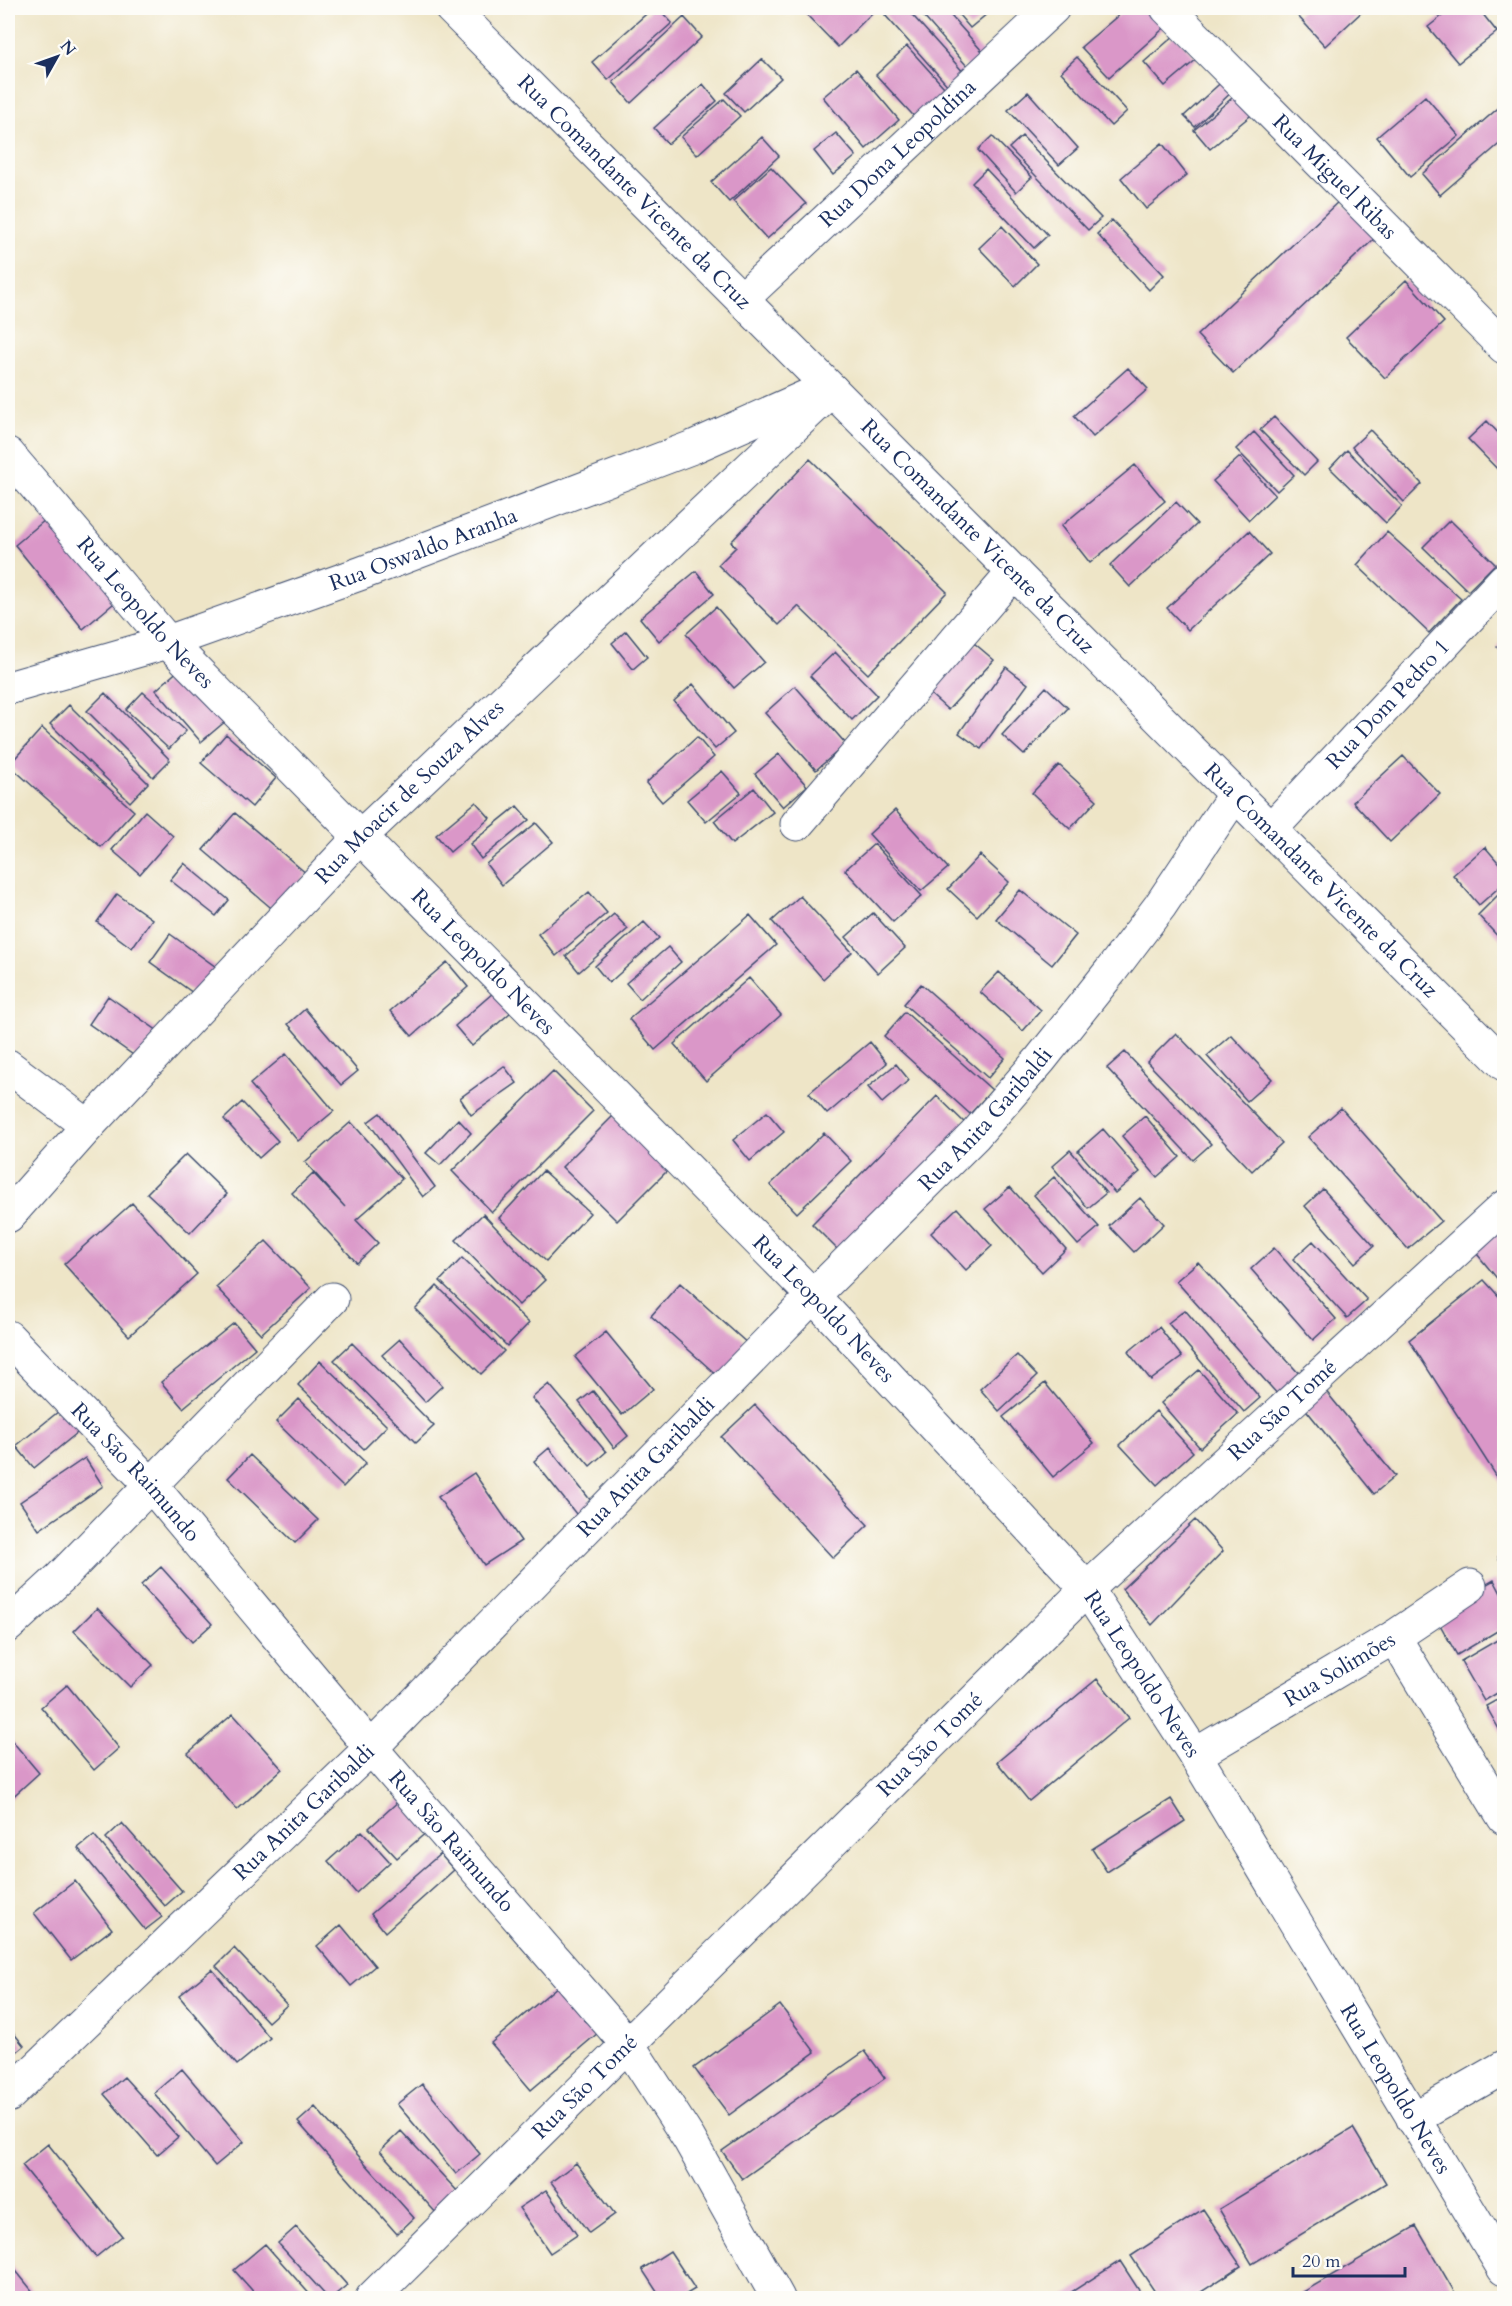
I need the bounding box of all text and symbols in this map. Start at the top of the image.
north arrow [27,27,87,87]
text: N [55,36,81,60]
street label: Rua Comandante Vicente da Cruz [511,68,758,316]
street label: Rua Dona Leopoldina [812,72,983,234]
street label: Rua Miguel Ribas [1266,107,1404,246]
street label: Rua Comandante Vicente da Cruz [854,412,1102,660]
street label: Rua Oswaldo Aranha [325,500,522,598]
street label: Rua Leopoldo Neves [70,530,221,695]
street label: Rua Dom Pedro 1 [1319,632,1457,776]
street label: Rua Moacir de Souza Alves [308,693,511,891]
street label: Rua Comandante Vicente da Cruz [1197,756,1445,1005]
street label: Rua Leopoldo Neves [405,882,562,1041]
street label: Rua Anita Garibaldi [912,1041,1059,1198]
street label: Rua Leopoldo Neves [746,1228,902,1389]
street label: Rua São Tomé [1221,1352,1343,1468]
street label: Rua Anita Garibaldi [570,1390,721,1544]
street label: Rua São Raimundo [64,1396,207,1548]
street label: Rua Leopoldo Neves [1077,1585,1208,1764]
street label: Rua Solimões [1278,1624,1401,1714]
street label: Rua São Tomé [871,1685,990,1804]
street label: Rua Anita Garibaldi [227,1737,381,1887]
street label: Rua São Raimundo [382,1764,522,1919]
street label: Rua Leopoldo Neves [1333,1998,1458,2180]
street label: Rua São Tomé [526,2028,645,2146]
scale bar [1293,2240,1406,2278]
text: 20 m [1302,2249,1341,2274]

